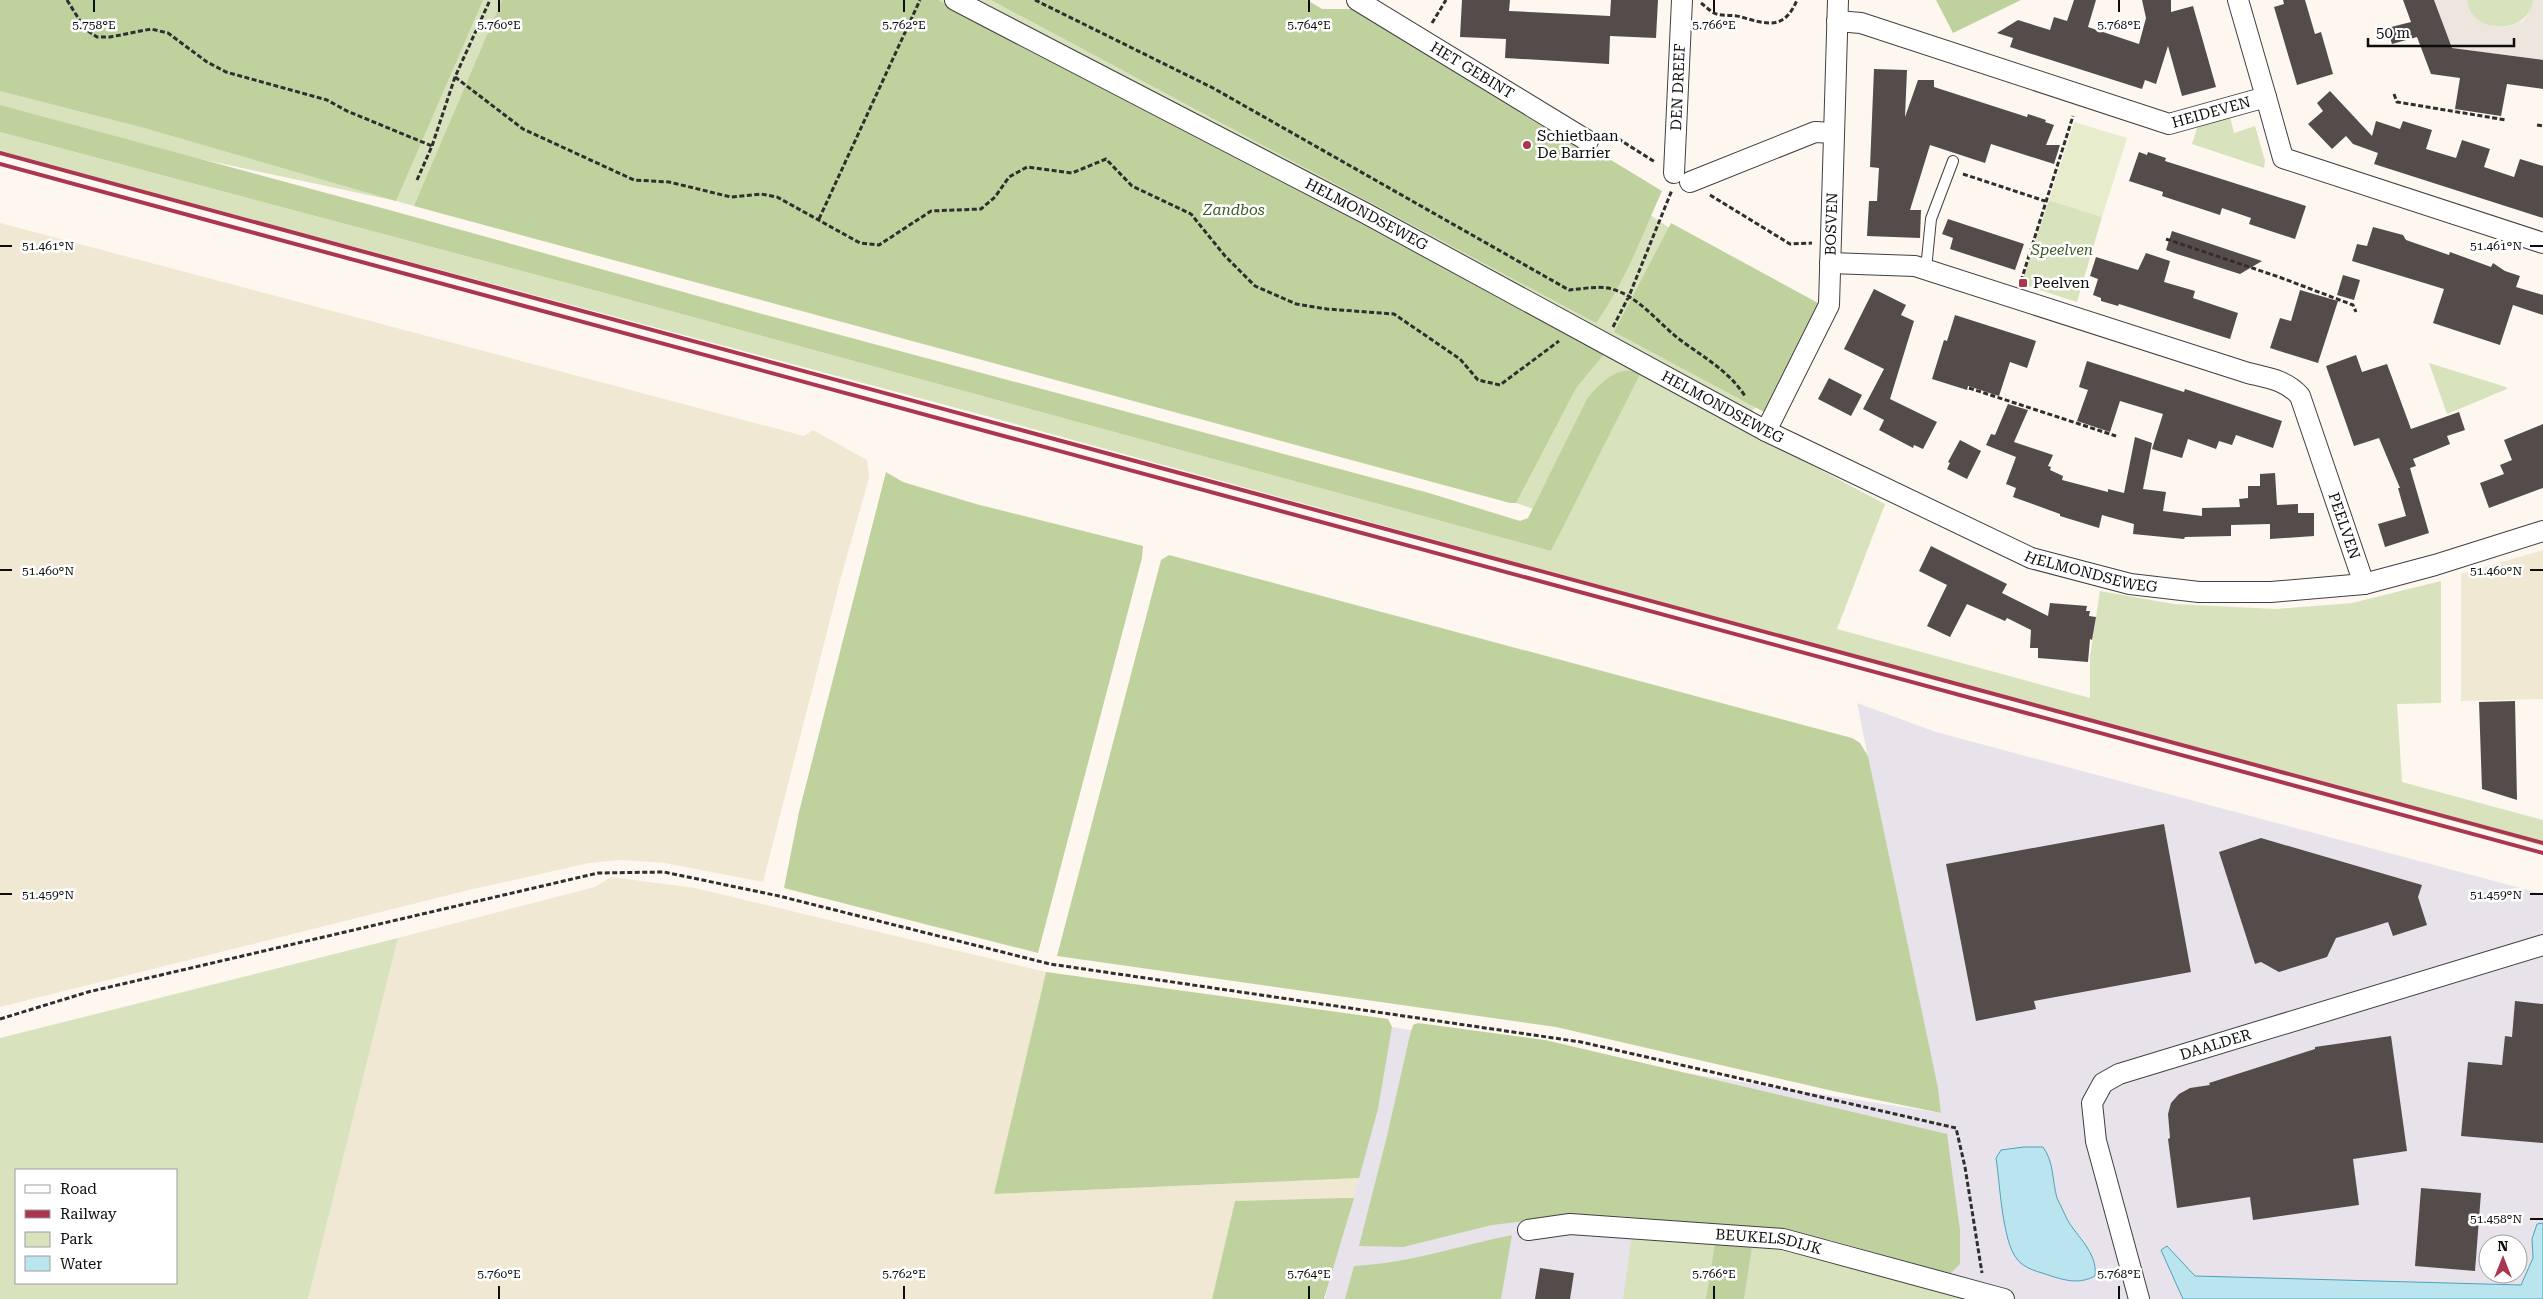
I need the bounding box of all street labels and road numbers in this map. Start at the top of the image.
street label: HET GEBINT [1427,38,1517,103]
street label: DEN DREEF [1667,43,1689,131]
street label: HEIDEVEN [2170,93,2253,132]
street label: HELMONDSEWEG [1302,174,1431,255]
street label: BOSVEN [1821,192,1841,256]
street label: HELMONDSEWEG [1658,367,1787,447]
street label: PEELVEN [2324,490,2364,562]
street label: HELMONDSEWEG [2021,547,2159,596]
street label: DAALDER [2178,1025,2254,1064]
street label: BEUKELSDIJK [1715,1225,1824,1258]

